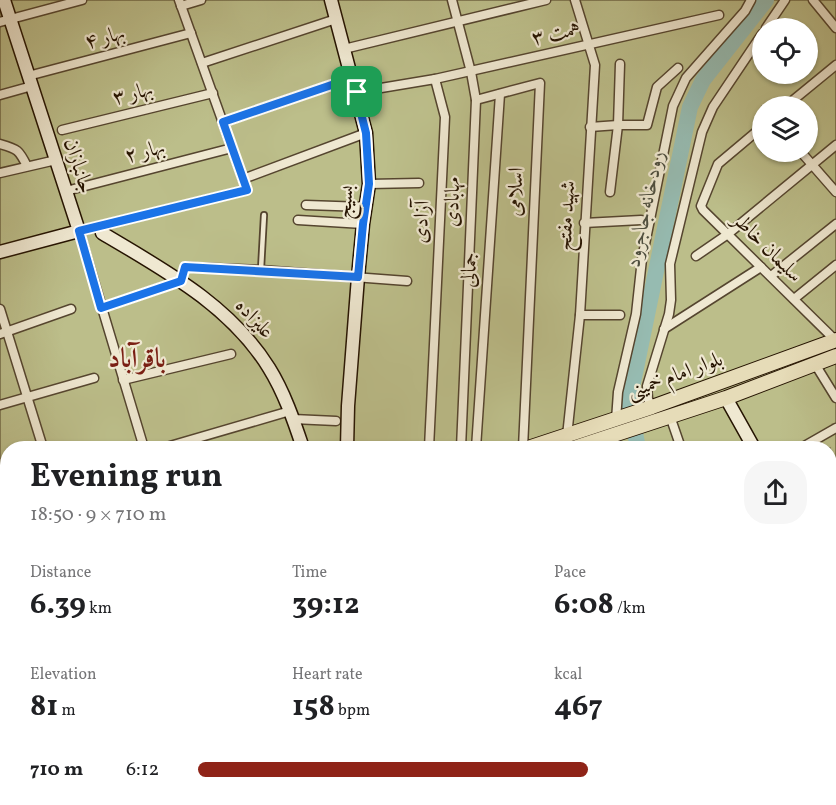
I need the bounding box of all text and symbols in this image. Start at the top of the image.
street label: همت ۳ [529,14,583,54]
map controls [752,18,818,162]
button: locate [752,18,818,84]
street label: بهار ۴ [82,19,128,57]
pin [331,66,382,117]
street label: بهار ۳ [110,75,156,113]
icon: arrive [340,75,373,108]
button: layers [752,96,818,162]
street label: بهار ۲ [122,133,168,171]
street label: جانبازان [55,135,101,197]
water label: رودخانه جاجرود [618,148,674,270]
street label: اسلامی [500,167,532,217]
street label: مهابادی [438,176,468,228]
street label: شهید مفتح [551,180,586,252]
street label: بسیج [330,183,365,221]
street label: آزادی [406,197,438,244]
street label: سلیمان خاطر [724,205,809,290]
street label: جمالی [454,251,486,289]
street label: علیزاده [228,292,280,346]
district label: باقرآباد [108,341,166,379]
street label: بلوار امام خمینی [623,345,728,409]
text: Evening run [30,455,223,501]
button: share [744,461,807,524]
text: 18:50 · 9 × 710 m [30,501,166,529]
text: Distance [30,562,91,584]
text: Time [292,562,327,584]
text: Pace [554,562,586,584]
text: 6.39 [30,584,86,626]
text: 39:12 [292,584,360,626]
text: 6:08 [554,584,614,626]
text: km [86,598,112,620]
text: /km [614,598,646,620]
text: Elevation [30,664,97,686]
text: Heart rate [292,664,363,686]
text: kcal [554,664,582,686]
text: 81 [30,686,58,728]
text: 158 [292,686,335,728]
text: 467 [554,686,603,728]
text: m [58,700,76,722]
text: bpm [335,700,370,722]
text: 710 m [30,756,83,784]
text: 6:12 [126,756,159,784]

